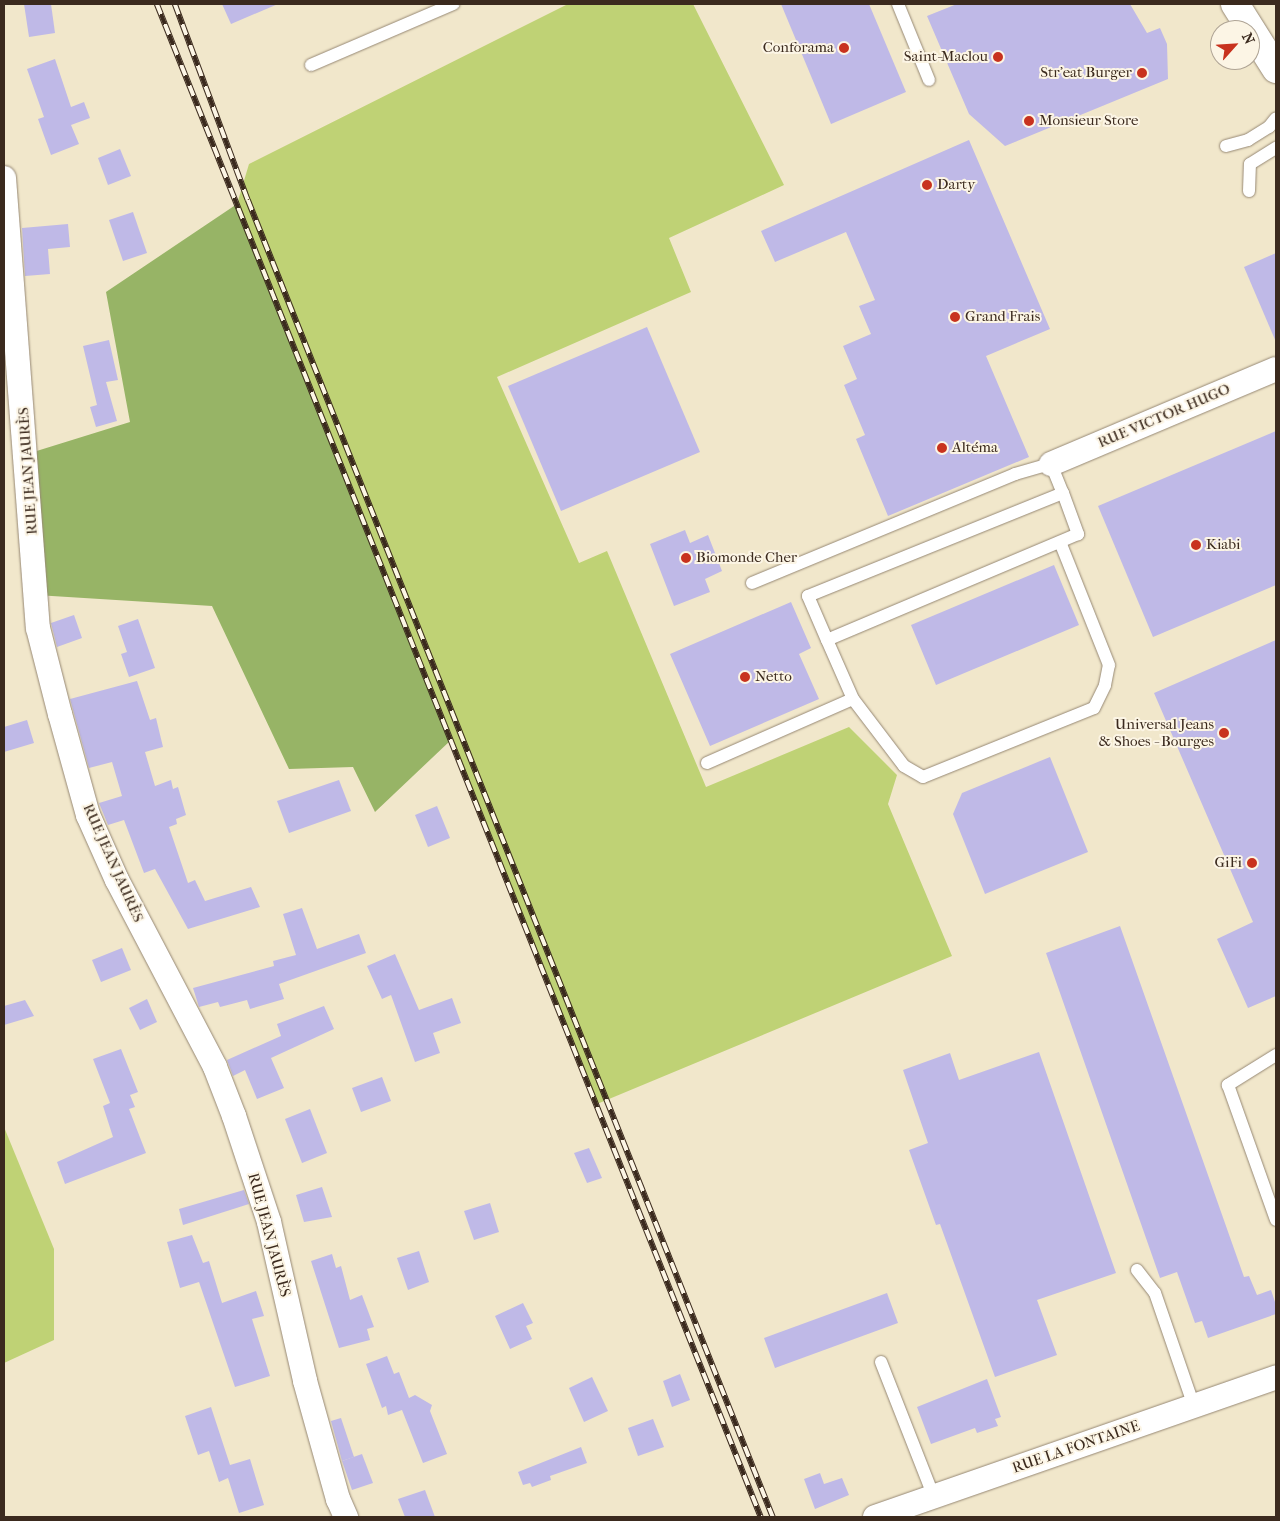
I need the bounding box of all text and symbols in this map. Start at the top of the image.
north arrow [1210,20,1260,70]
text: N [1238,30,1258,47]
place label: Conforama [763,39,834,57]
marker: Conforama [838,42,850,54]
place label: Saint-Maclou [904,48,988,66]
marker: Saint-Maclou [992,51,1004,63]
place label: Str’eat Burger [1040,64,1132,82]
marker: Str’eat Burger [1136,67,1148,79]
place label: Monsieur Store [1039,112,1138,130]
marker: Monsieur Store [1023,115,1035,127]
place label: Darty [937,176,975,194]
marker: Darty [921,179,933,191]
place label: Grand Frais [965,308,1040,326]
marker: Grand Frais [949,311,961,323]
street label: RUE VICTOR HUGO [1095,380,1233,452]
street label: RUE JEAN JAURÈS [15,407,41,535]
place label: Altéma [952,439,998,457]
marker: Altéma [936,442,948,454]
place label: Kiabi [1206,536,1240,554]
marker: Kiabi [1190,539,1202,551]
place label: Biomonde Cher [696,549,797,567]
marker: Biomonde Cher [680,552,692,564]
place label: Netto [755,668,792,686]
marker: Netto [739,671,751,683]
place label: Universal Jeans & Shoes - Bourges [1098,715,1214,750]
marker: Universal Jeans & Shoes - Bourges [1218,727,1230,739]
street label: RUE JEAN JAURÈS [79,801,147,925]
place label: GiFi [1214,854,1242,872]
marker: GiFi [1246,857,1258,869]
street label: RUE JEAN JAURÈS [244,1171,294,1299]
street label: RUE LA FONTAINE [1010,1417,1142,1477]

